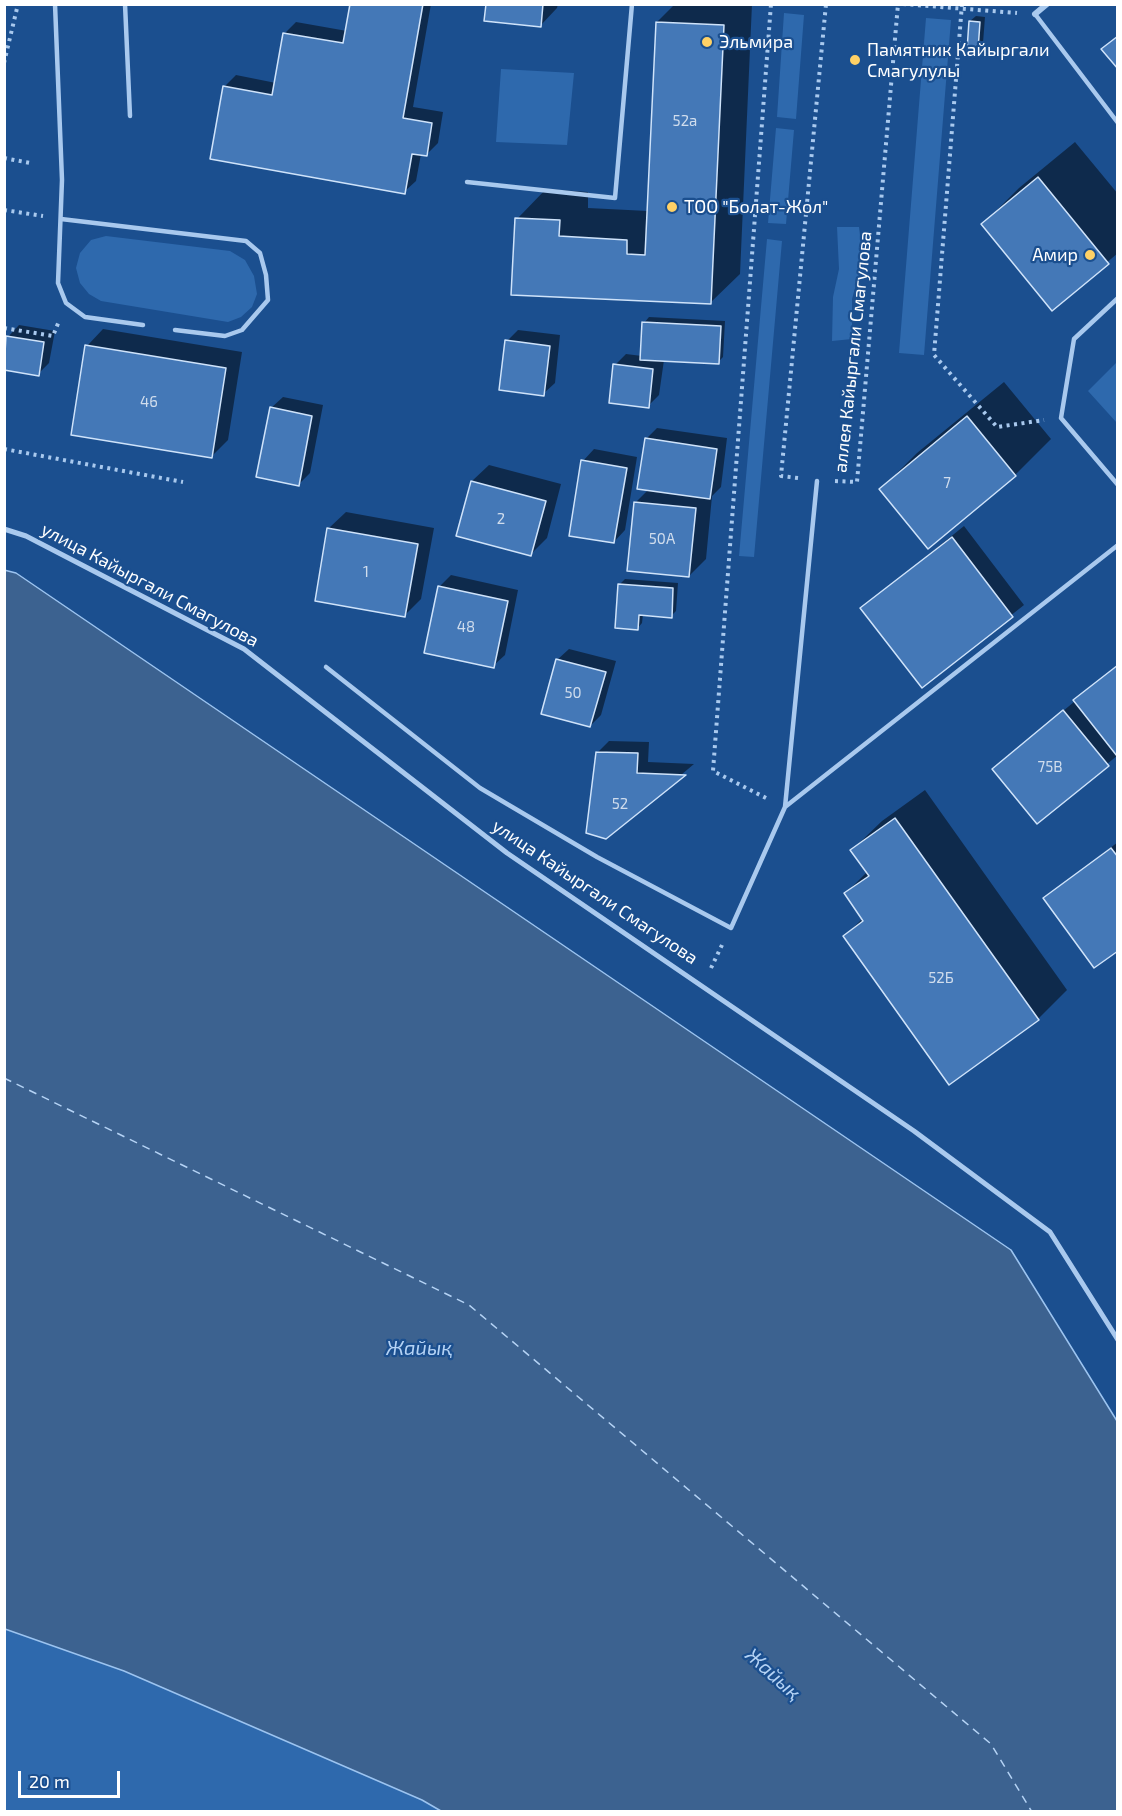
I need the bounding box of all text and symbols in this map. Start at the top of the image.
place label: Эльмира [719,31,793,53]
marker: Эльмира [700,35,714,49]
place label: Памятник Кайыргали Смагулулы [867,39,1049,82]
marker: Памятник Кайыргали Смагулулы [848,53,862,67]
house number: 52а [673,112,697,130]
place label: ТОО "Болат-Жол" [684,196,828,218]
marker: ТОО "Болат-Жол" [665,200,679,214]
street label: аллея Кайыргали Смагулова [830,230,876,474]
place label: Амир [1032,244,1078,266]
marker: Амир [1083,248,1097,262]
house number: 46 [140,393,158,411]
house number: 7 [943,474,951,492]
house number: 2 [497,510,505,528]
street label: улица Кайыргали Смагулова [38,518,262,652]
house number: 50А [649,530,675,548]
house number: 1 [363,563,369,581]
house number: 48 [457,618,475,636]
house number: 50 [564,684,582,702]
house number: 75В [1037,758,1063,776]
house number: 52 [612,795,628,813]
street label: улица Кайыргали Смагулова [488,815,702,969]
house number: 52Б [928,969,954,987]
water label: Жайық [386,1336,452,1360]
water label: Жайық [741,1643,805,1705]
scale bar [21,1759,123,1797]
text: 20 m [29,1770,70,1792]

